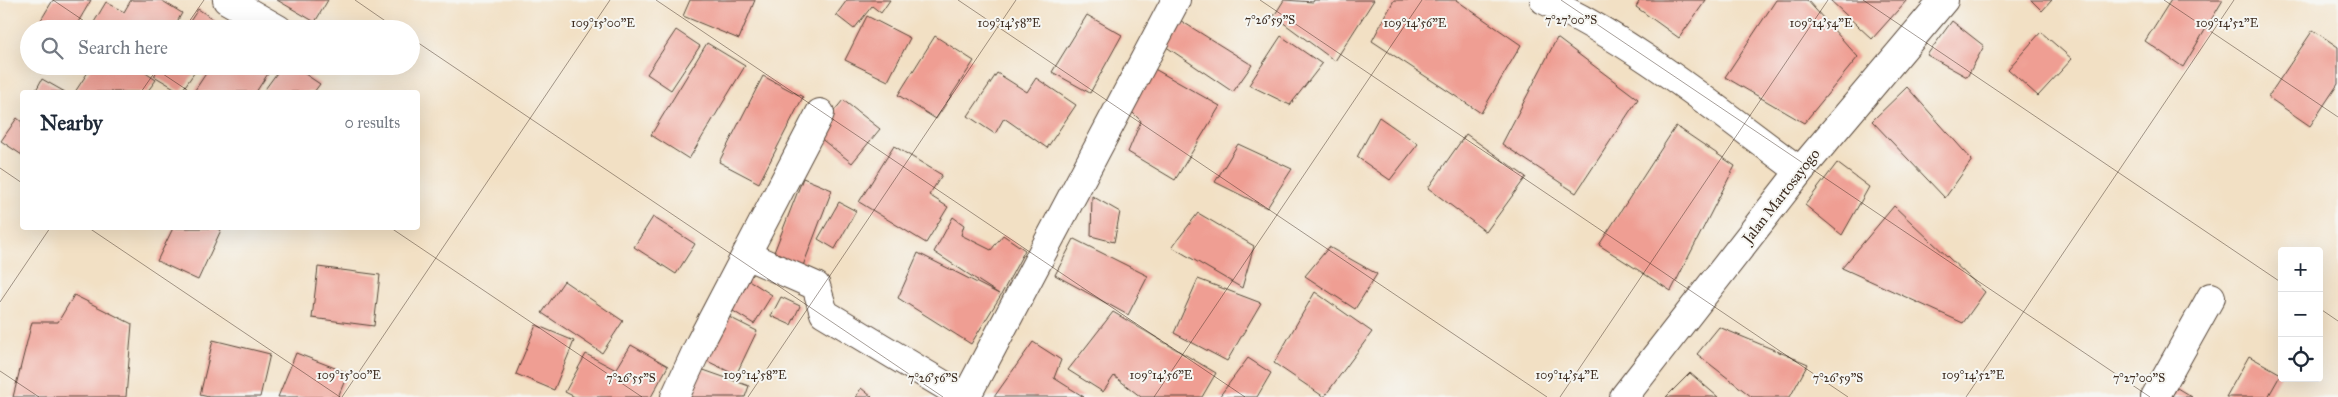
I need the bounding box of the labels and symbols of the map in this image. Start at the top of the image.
text: 7°26'59"S [1245,13,1295,27]
text: 7°27'00"S [1545,13,1597,27]
text: 109°15'00"E [571,16,635,30]
text: 109°14'58"E [977,16,1041,30]
text: 109°14'56"E [1384,16,1447,30]
text: 109°14'54"E [1789,16,1853,30]
text: 109°14'52"E [2196,16,2259,30]
street label: Jalan Martosayogo [1737,145,1824,249]
text: 109°15'00"E [317,368,381,382]
text: 109°14'58"E [723,368,787,382]
text: 109°14'56"E [1130,368,1193,382]
text: 109°14'54"E [1535,368,1599,382]
text: 109°14'52"E [1942,368,2005,382]
text: 7°26'55"S [606,371,656,385]
text: 7°26'56"S [908,371,958,385]
text: 7°26'59"S [1813,371,1863,385]
text: 7°27'00"S [2113,371,2165,385]

